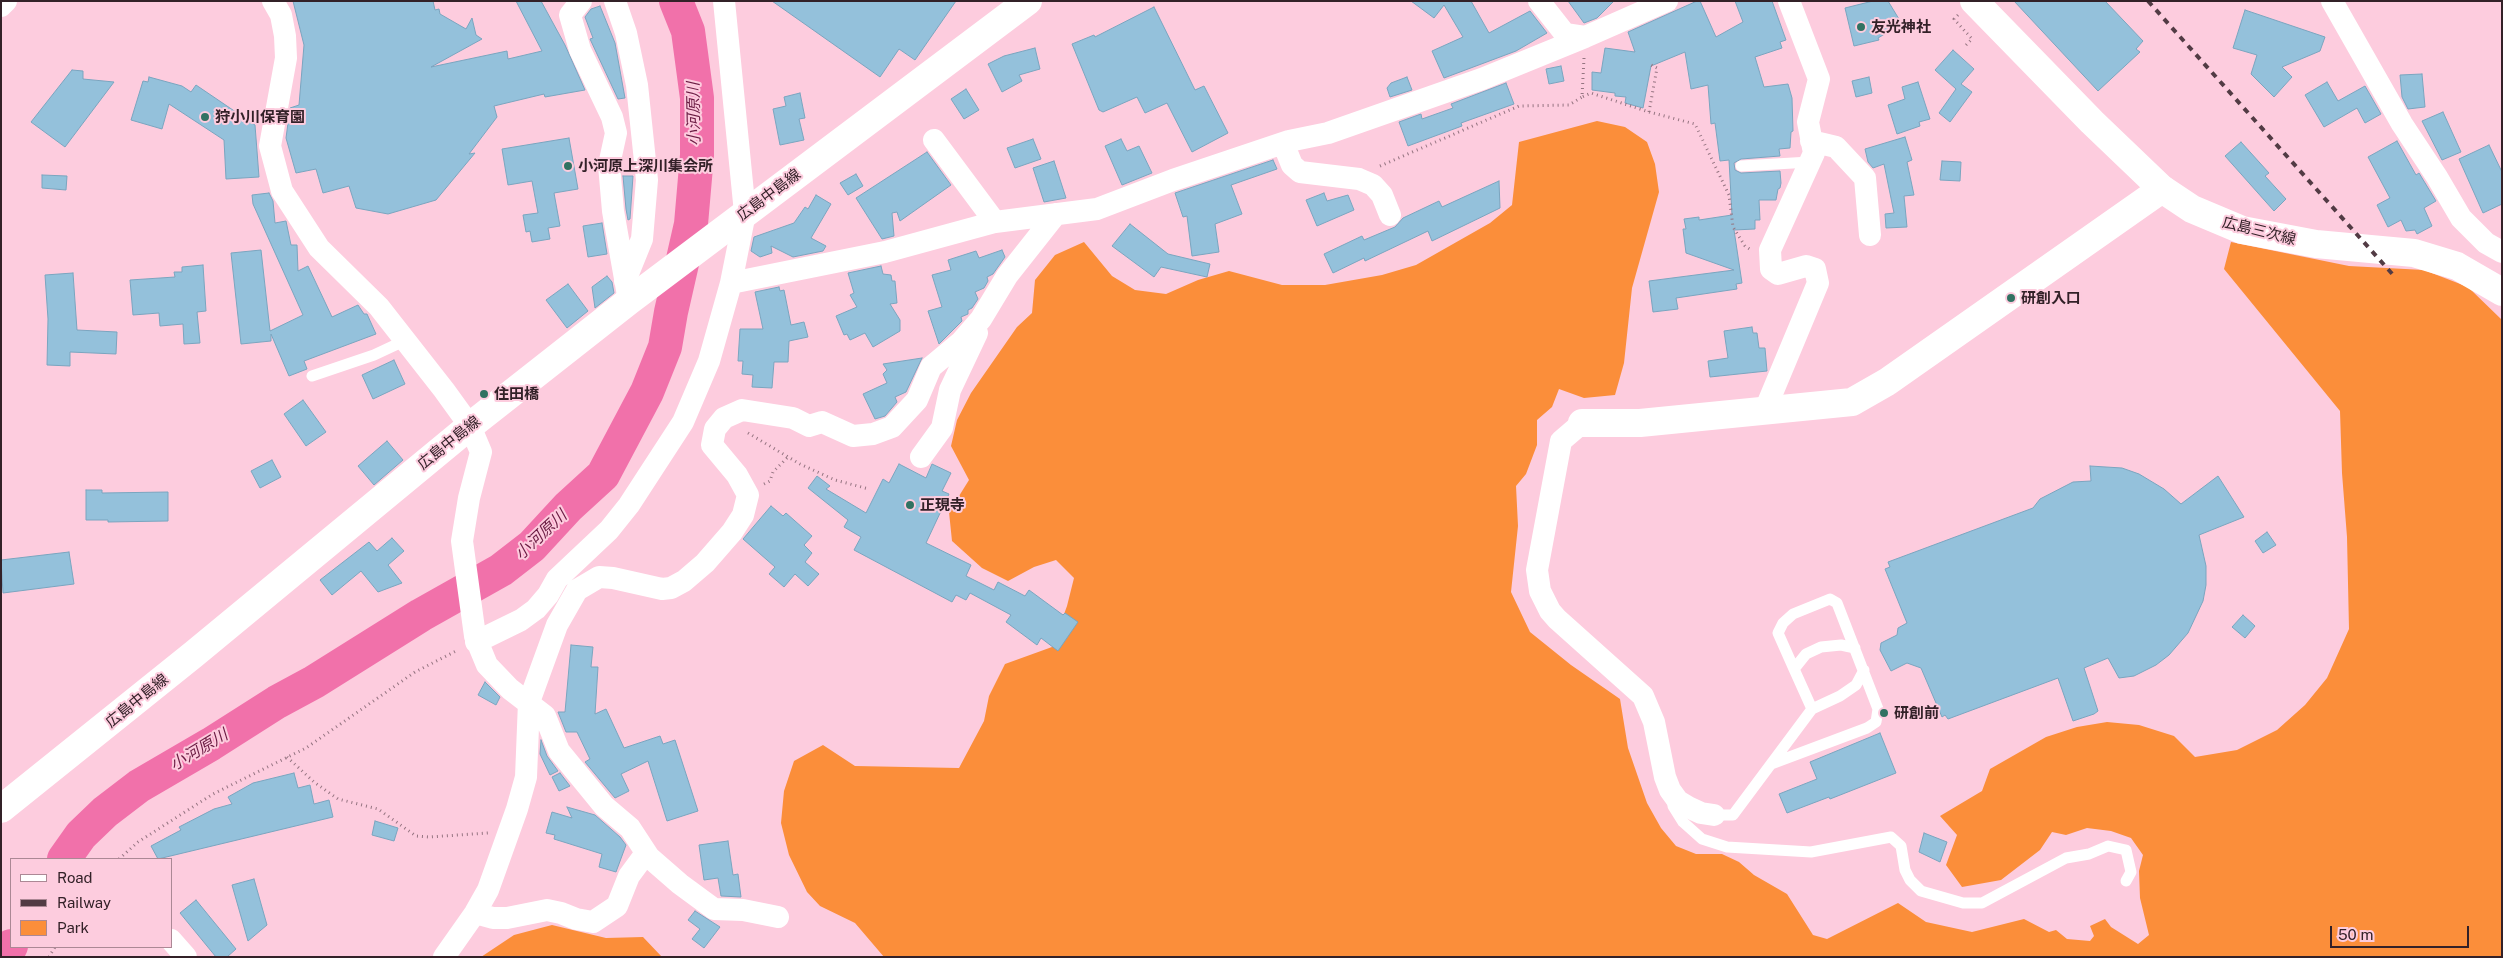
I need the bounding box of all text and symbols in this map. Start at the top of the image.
place label: 友光神社 [1871,18,1931,36]
marker: 友光神社 [1855,21,1867,33]
water label: 小河原川 [684,82,704,146]
place label: 狩小川保育園 [215,108,305,126]
marker: 狩小川保育園 [199,111,211,123]
place label: 小河原上深川集会所 [578,157,713,175]
marker: 小河原上深川集会所 [562,160,574,172]
street label: 広島中島線 [734,165,804,225]
street label: 広島三次線 [2220,213,2298,249]
place label: 研創入口 [2021,289,2081,307]
marker: 研創入口 [2005,292,2017,304]
place label: 住田橋 [494,385,539,403]
marker: 住田橋 [478,388,490,400]
street label: 広島中島線 [414,412,484,474]
place label: 正現寺 [920,496,965,514]
marker: 正現寺 [904,499,916,511]
water label: 小河原川 [511,506,571,564]
street label: 広島中島線 [102,670,172,732]
place label: 研創前 [1894,704,1939,722]
marker: 研創前 [1878,707,1890,719]
water label: 小河原川 [167,725,231,775]
legend [10,858,172,948]
text: Road [57,869,93,886]
text: Railway [57,894,111,911]
scale bar [2333,916,2472,948]
text: Park [57,919,89,936]
text: 50 m [2338,926,2373,943]

